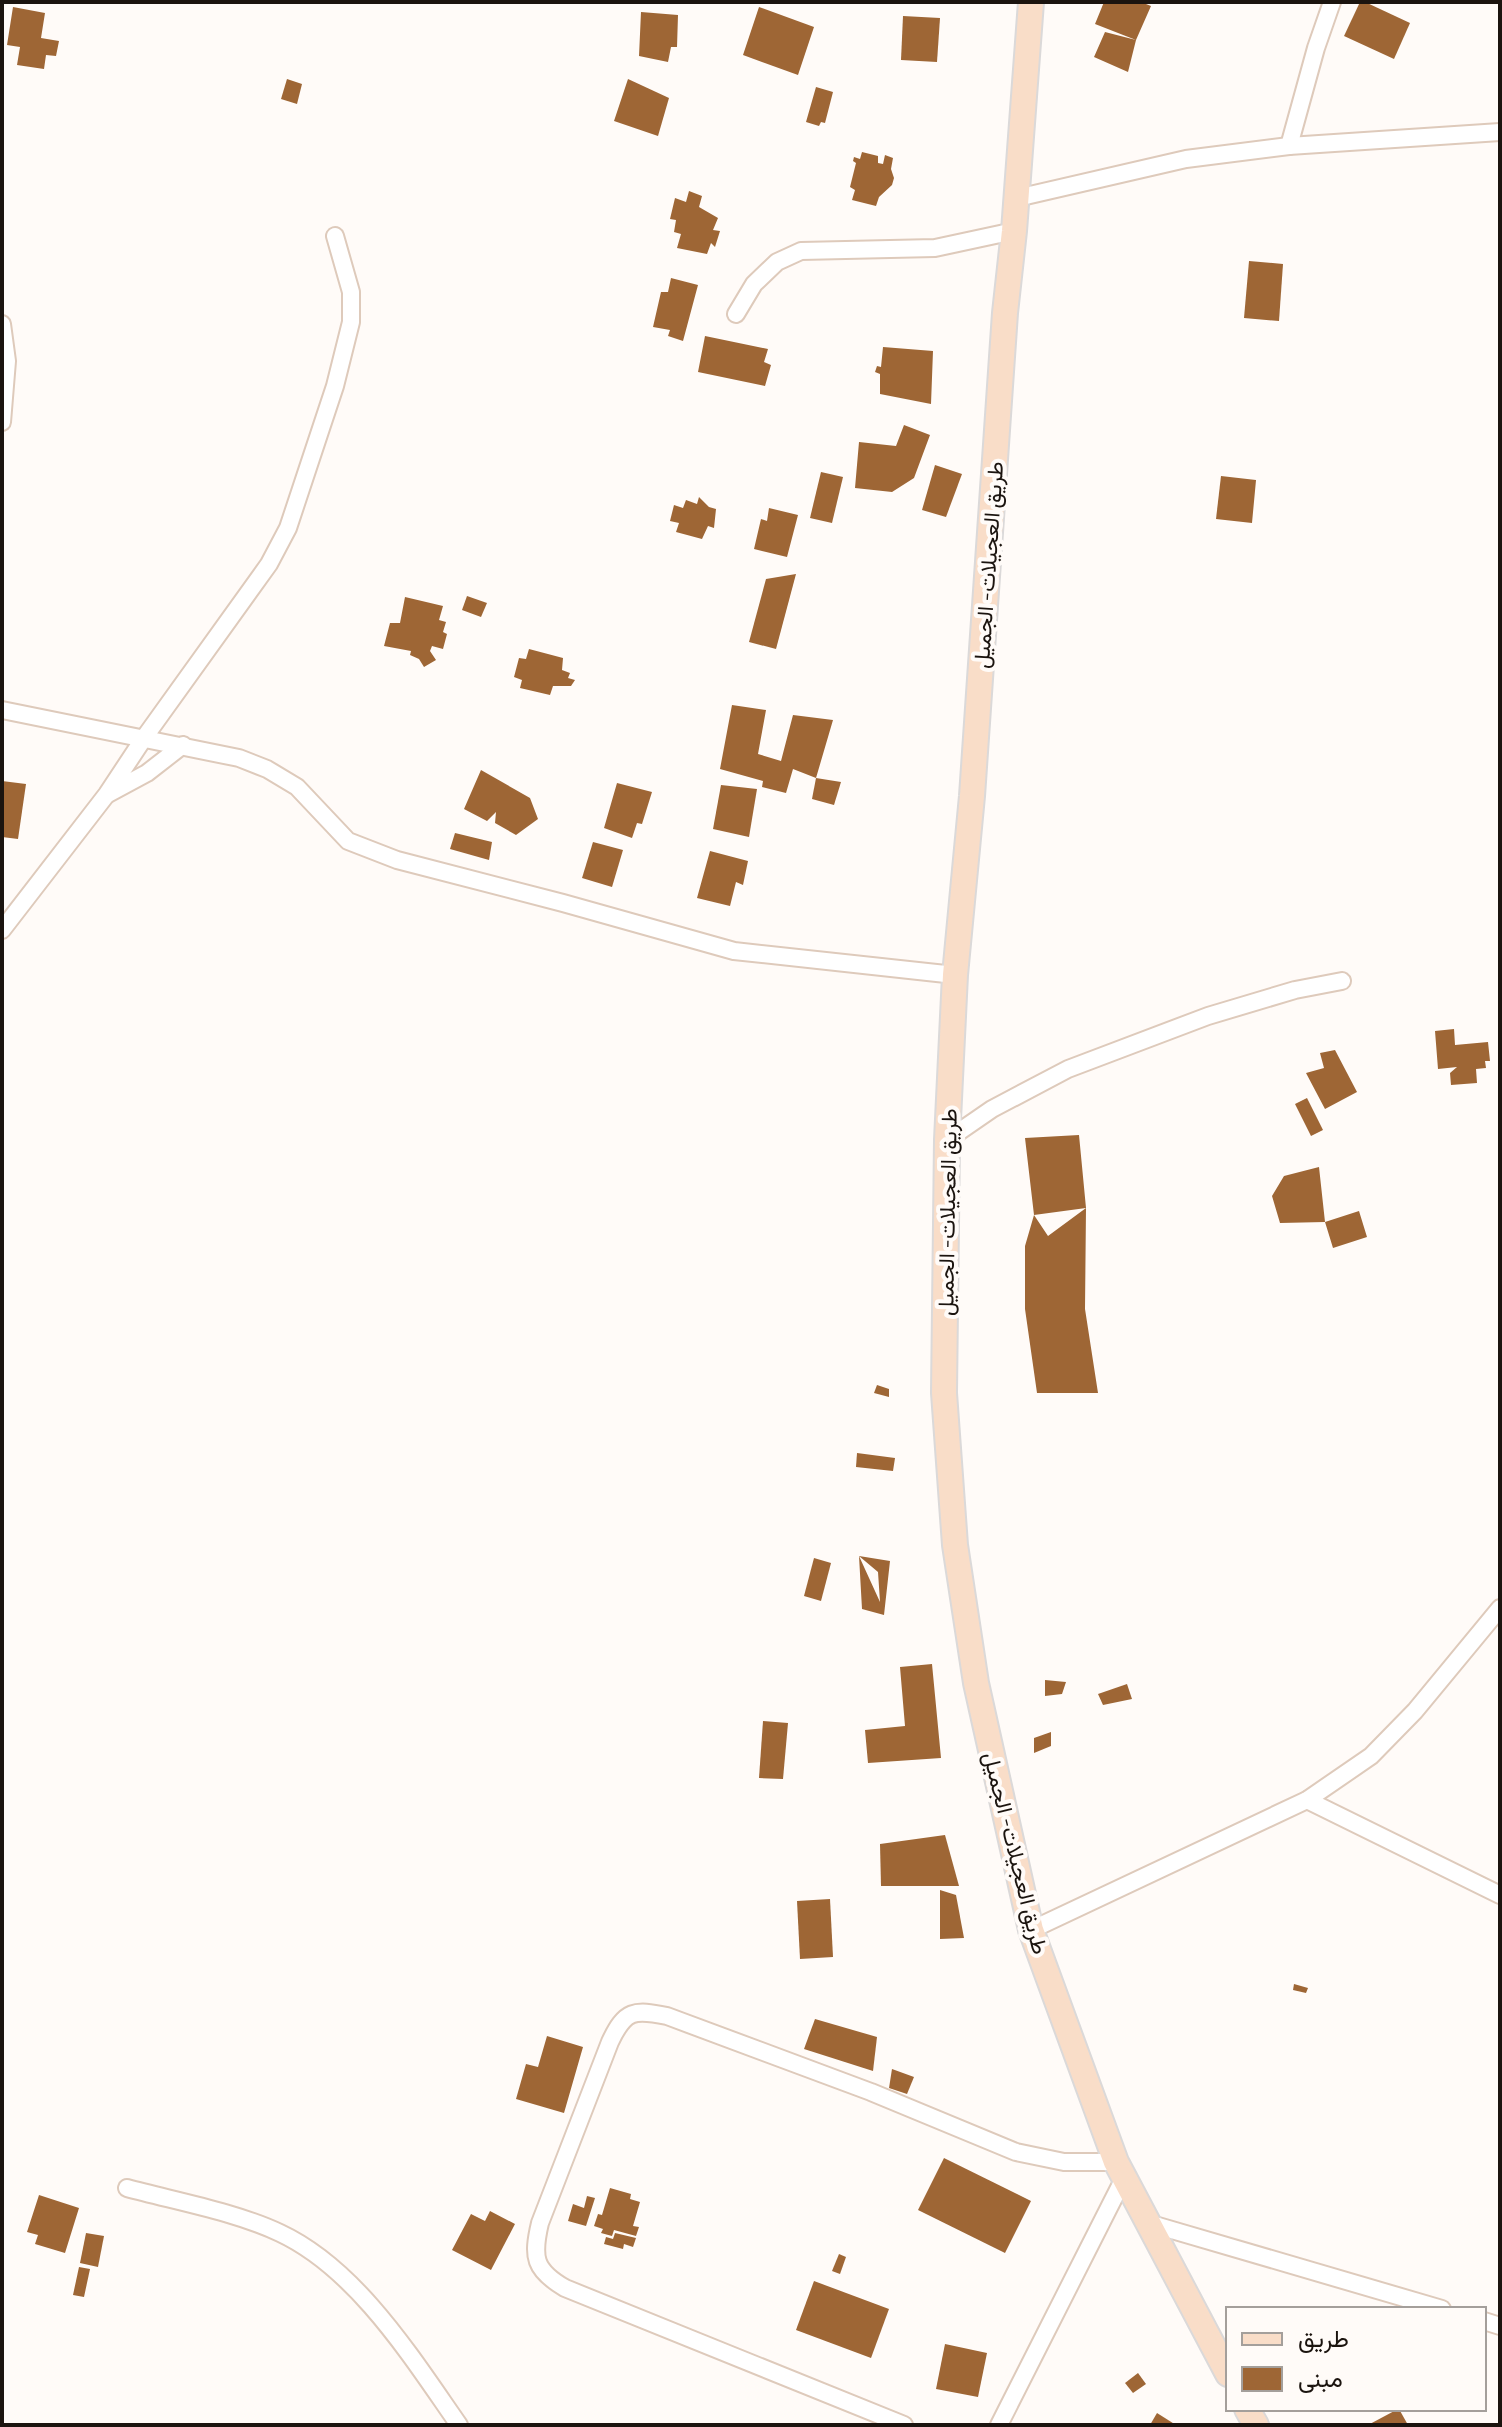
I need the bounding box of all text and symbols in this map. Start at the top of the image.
street label: طريق العجيلات- الجميل [968,461,1009,669]
street label: طريق العجيلات- الجميل [932,1108,963,1316]
street label: طريق العجيلات- الجميل [977,1749,1054,1957]
legend [1226,2307,1486,2411]
text: طريق [1298,2325,1349,2354]
text: مبنى [1298,2365,1343,2393]

